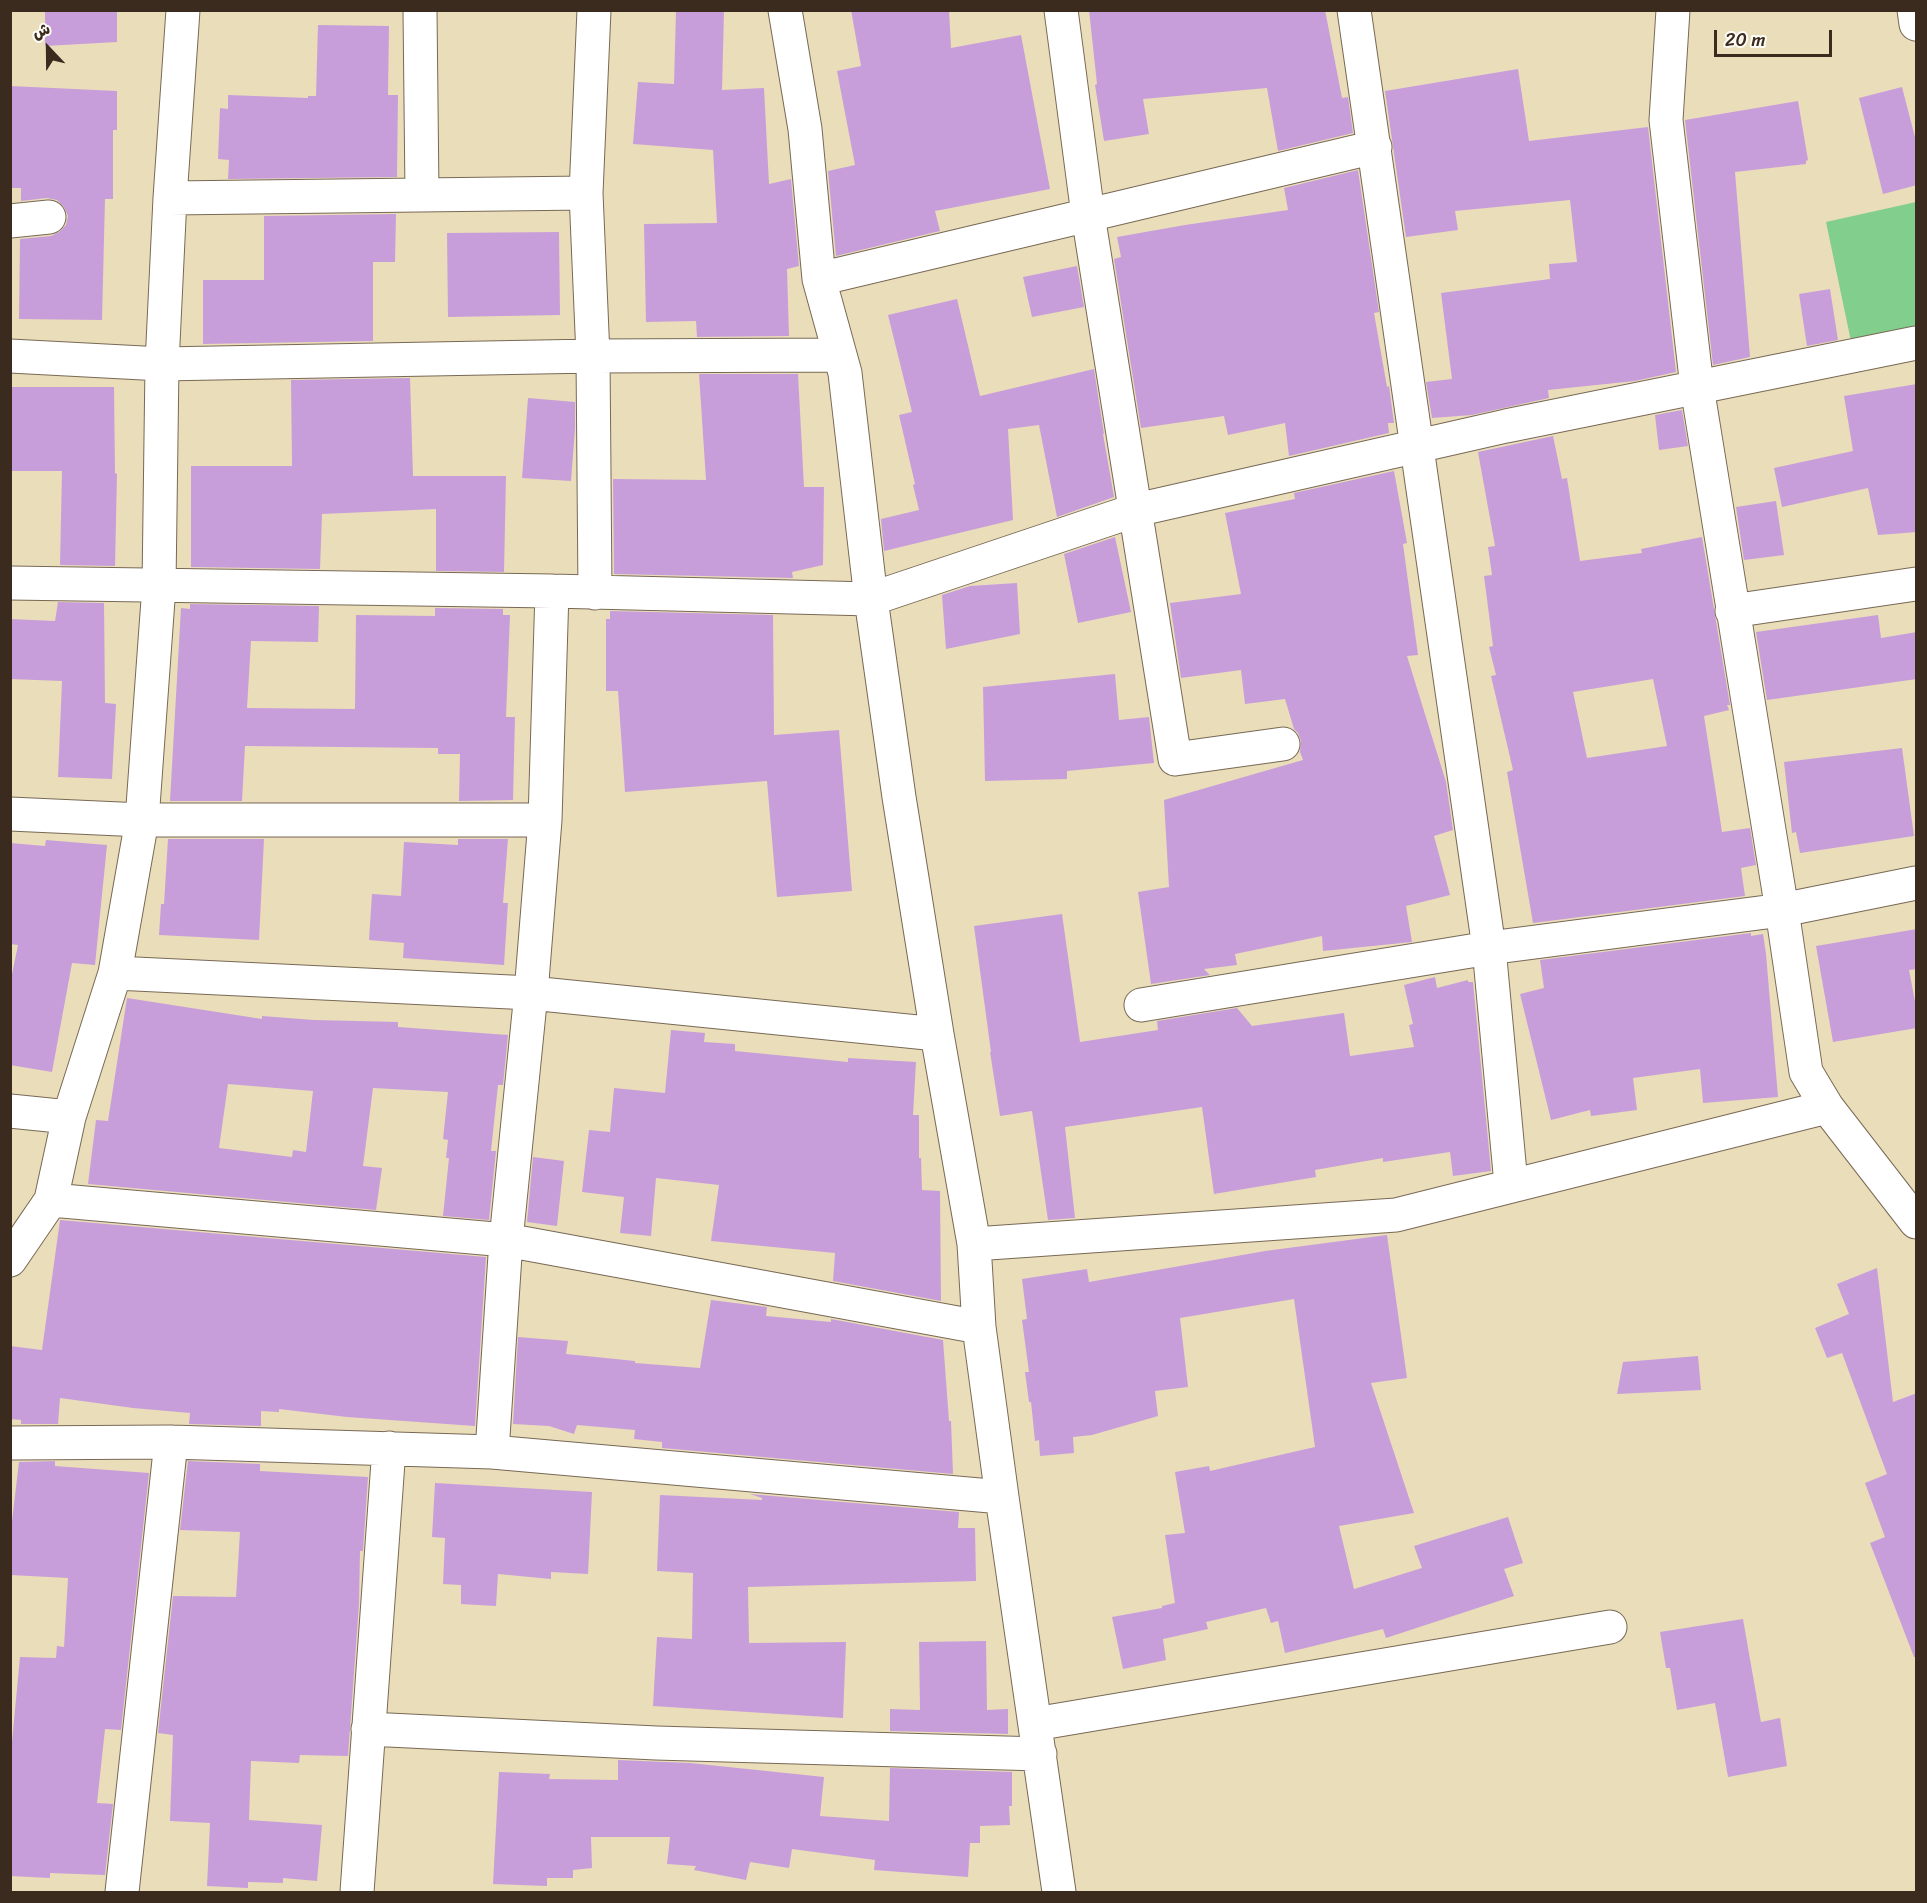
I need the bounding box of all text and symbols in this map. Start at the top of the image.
text: ش [27,14,55,48]
north arrow [18,18,78,78]
scale bar [1717,18,1836,56]
text: 20 m [1725,24,1765,56]

